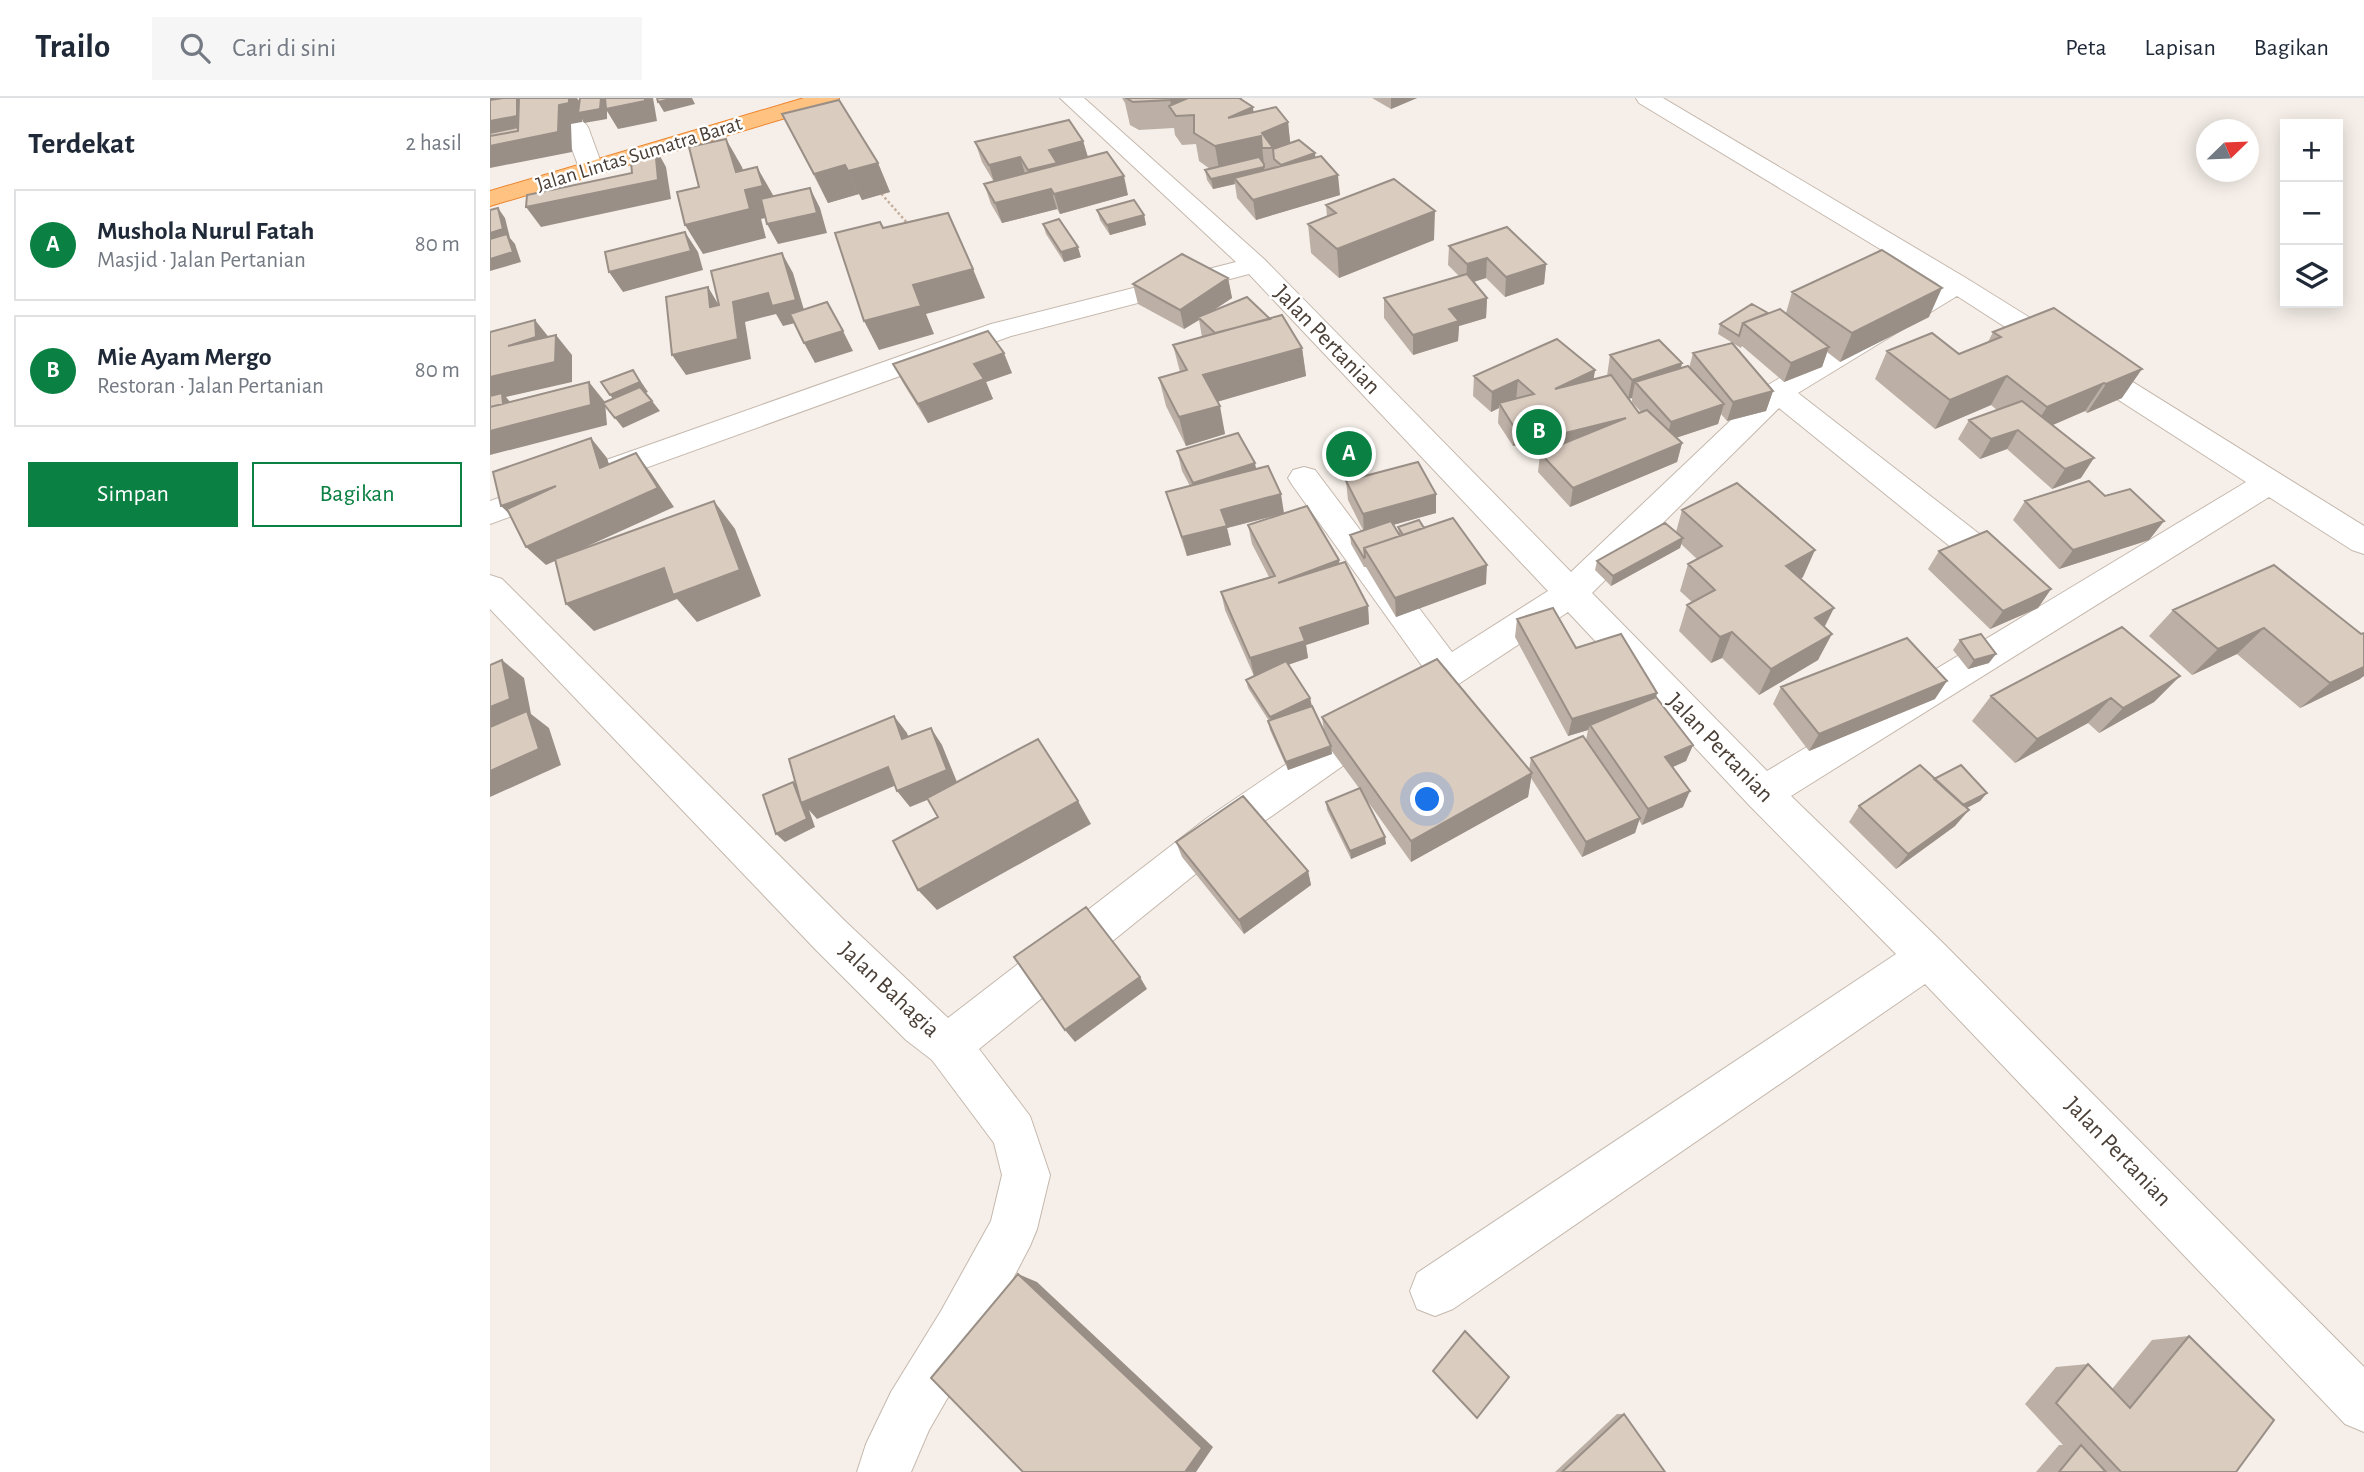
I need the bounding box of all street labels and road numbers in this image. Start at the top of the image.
street label: Jalan Lintas Sumatra Barat [534,113,745,195]
street label: Jalan Pertanian [1269,281,1385,399]
street label: Jalan Pertanian [1662,689,1778,807]
street label: Jalan Bahagia [834,938,944,1042]
street label: Jalan Pertanian [2060,1093,2176,1211]

